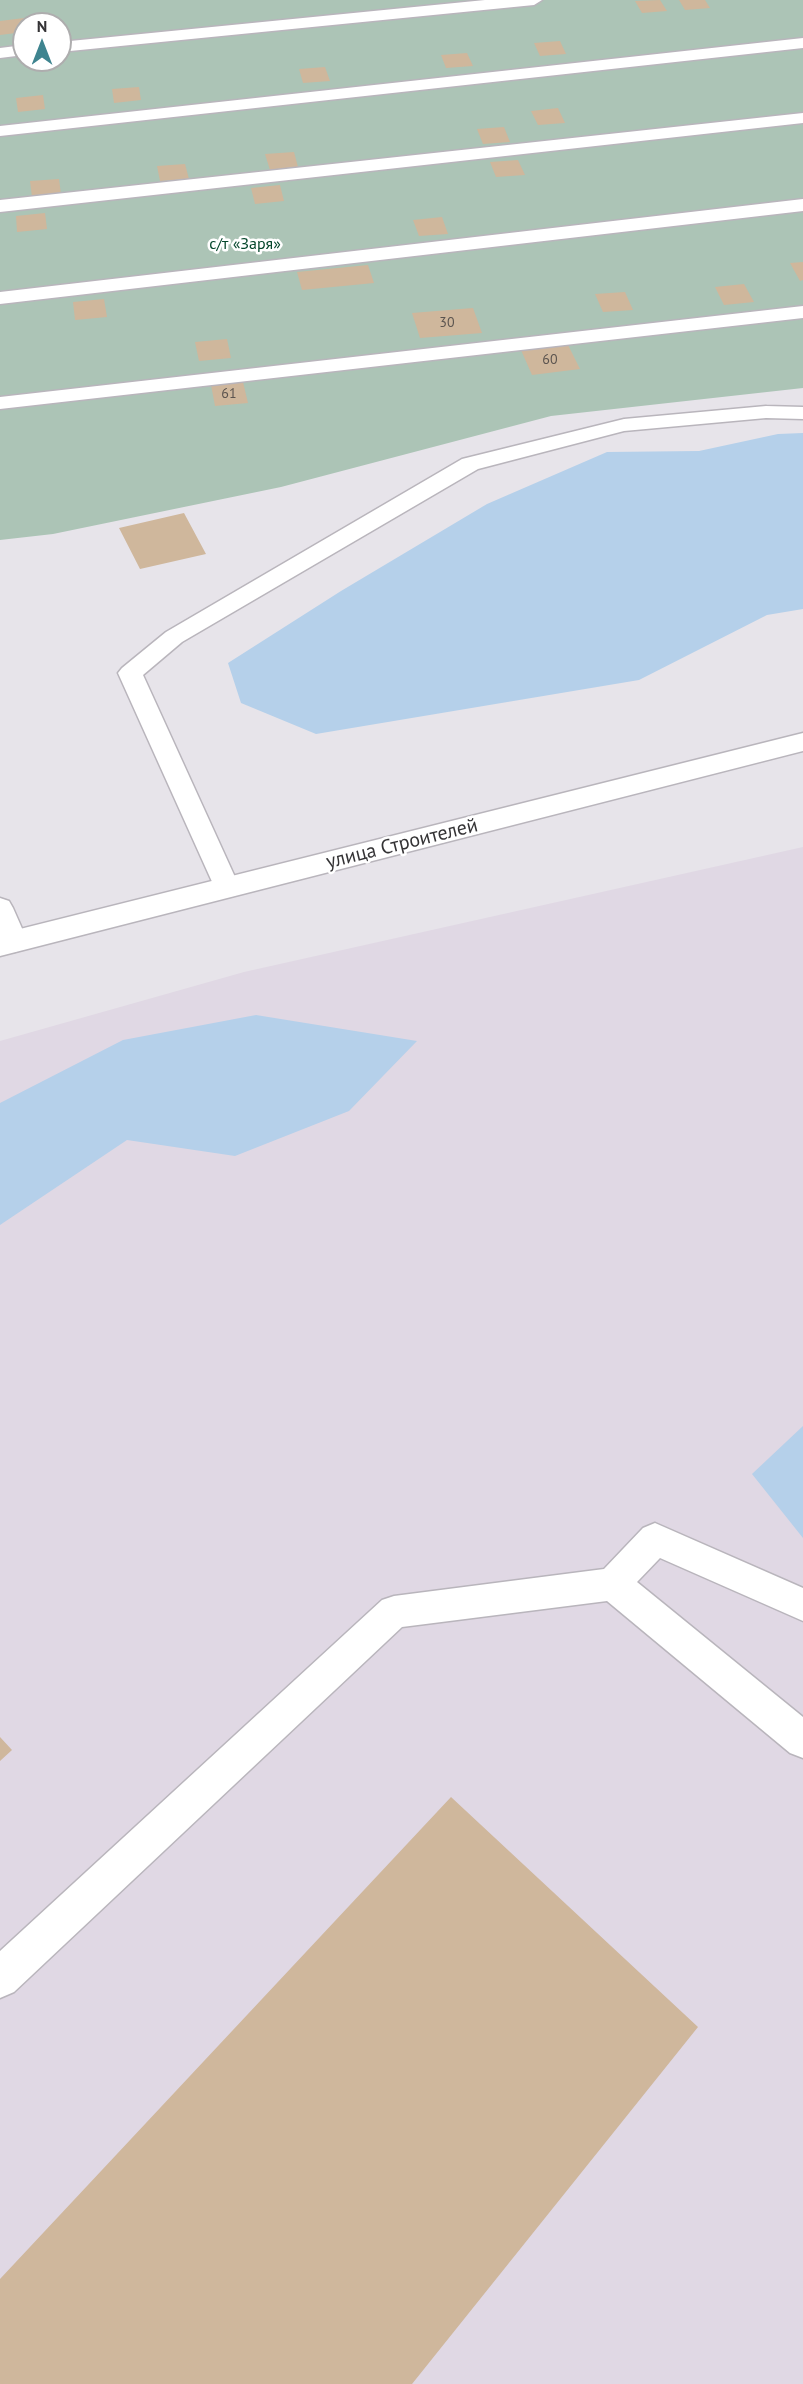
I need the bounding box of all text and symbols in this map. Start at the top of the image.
north arrow [12,12,72,72]
text: N [37,16,47,36]
park label: с/т «Заря» [209,234,281,254]
house number: 30 [439,315,455,331]
house number: 60 [542,352,558,368]
house number: 61 [221,386,237,402]
street label: улица Строителей [324,814,480,874]

